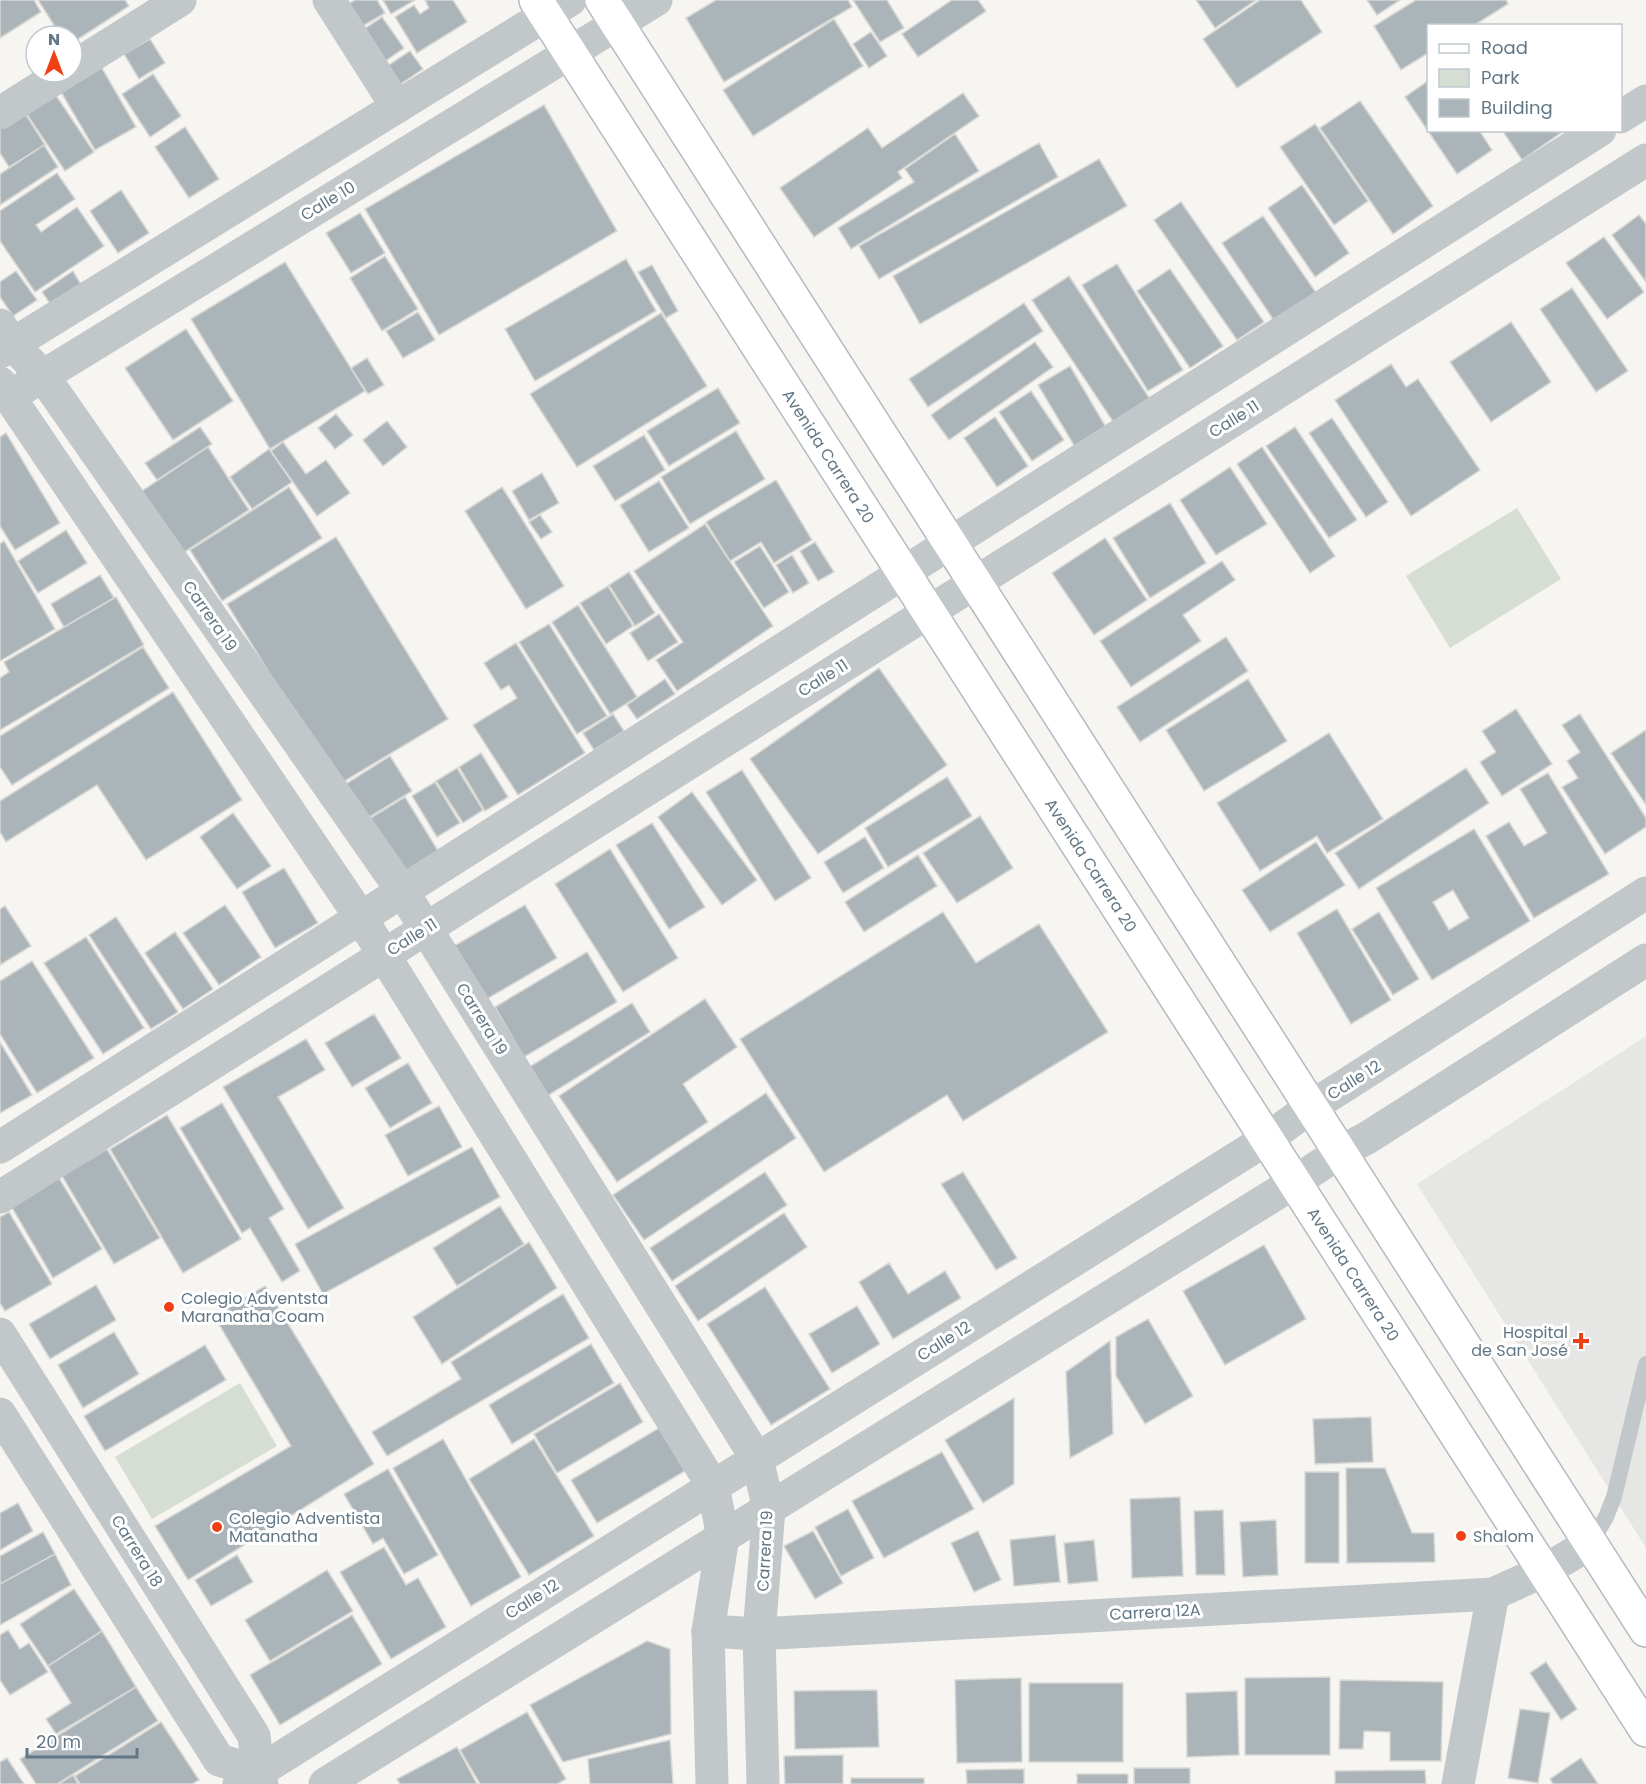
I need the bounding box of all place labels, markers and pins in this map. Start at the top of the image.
place label: Colegio Adventsta Maranatha Coam [181,1287,328,1328]
marker: Colegio Adventsta Maranatha Coam [162,1300,176,1314]
place label: Hospital de San José [1471,1321,1568,1362]
marker: Hospital de San José [1572,1332,1590,1350]
place label: Colegio Adventista Matanatha [229,1507,380,1548]
marker: Colegio Adventista Matanatha [210,1520,224,1534]
place label: Shalom [1473,1525,1534,1548]
marker: Shalom [1454,1529,1468,1543]

